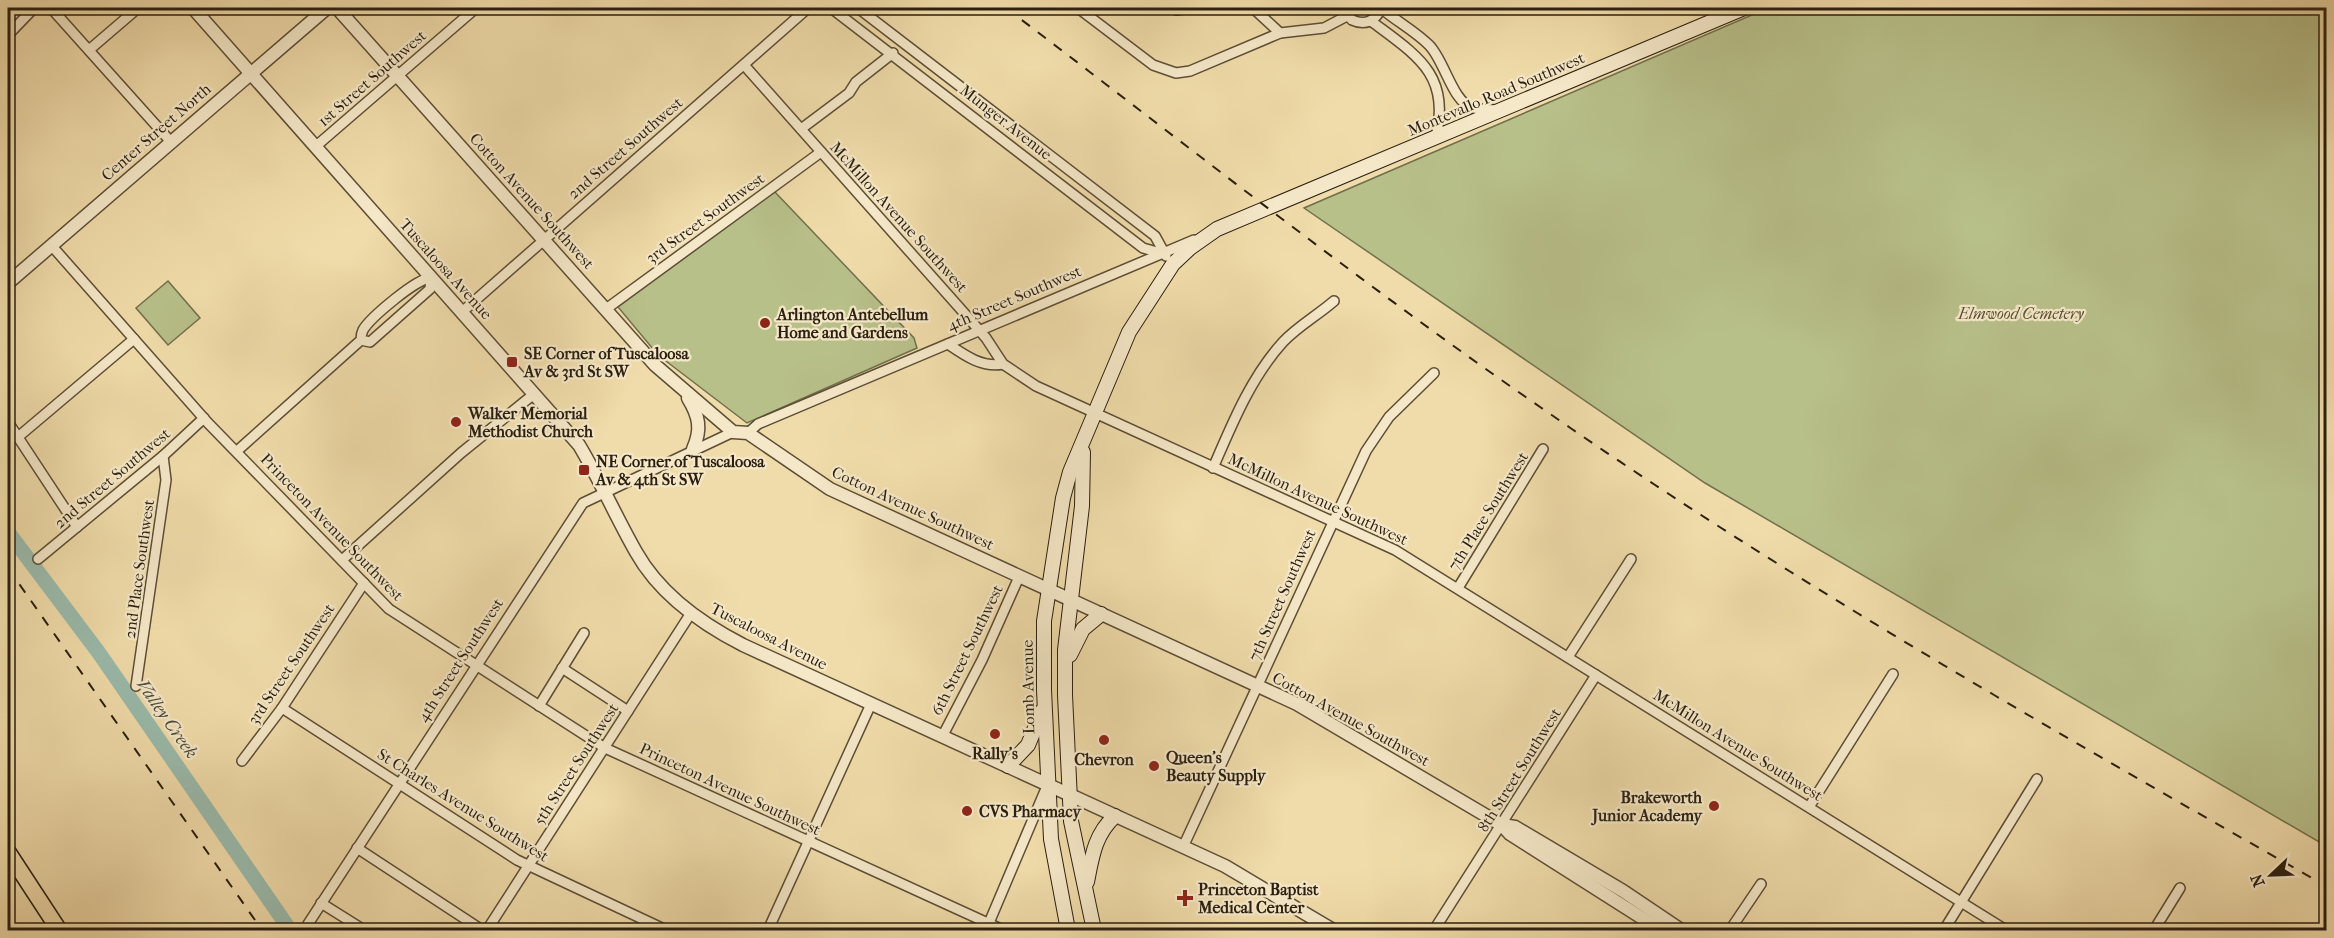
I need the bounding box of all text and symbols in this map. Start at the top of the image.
street label: 1st Street Southwest [314,26,430,130]
street label: Montevallo Road Southwest [1405,48,1588,140]
street label: Center Street North [97,79,215,185]
street label: Munger Avenue [956,80,1056,164]
street label: 2nd Street Southwest [564,93,687,203]
street label: Cotton Avenue Southwest [466,129,598,273]
street label: McMillon Avenue Southwest [826,138,972,296]
street label: 3rd Street Southwest [642,169,768,267]
street label: Tuscaloosa Avenue [396,215,496,323]
street label: 4th Street Southwest [944,261,1084,335]
park label: Elmwood Cemetery [1957,304,2084,323]
place label: Arlington Antebellum Home and Gardens [776,305,929,342]
marker: Arlington Antebellum Home and Gardens [758,316,772,330]
place label: SE Corner of Tuscaloosa Av & 3rd St SW [523,344,689,382]
marker: SE Corner of Tuscaloosa Av & 3rd St SW [505,355,519,369]
place label: Walker Memorial Methodist Church [467,404,594,441]
marker: Walker Memorial Methodist Church [449,415,463,429]
street label: 2nd Street Southwest [50,424,174,532]
street label: 7th Place Southwest [1444,448,1532,574]
street label: Princeton Avenue Southwest [257,449,408,605]
street label: McMillon Avenue Southwest [1225,449,1411,549]
place label: NE Corner of Tuscaloosa Av & 4th St SW [595,452,765,490]
street label: Cotton Avenue Southwest [829,462,997,554]
marker: NE Corner of Tuscaloosa Av & 4th St SW [577,463,591,477]
street label: 2nd Place Southwest [120,498,158,640]
street label: 7th Street Southwest [1244,526,1320,664]
street label: 6th Street Southwest [927,581,1007,719]
street label: 4th Street Southwest [413,594,507,726]
street label: Tuscaloosa Avenue [707,598,831,674]
street label: 3rd Street Southwest [244,600,339,728]
street label: Lomb Avenue [1018,640,1038,734]
street label: Cotton Avenue Southwest [1269,668,1433,770]
water label: Valley Creek [132,675,202,763]
street label: McMillon Avenue Southwest [1650,685,1826,805]
street label: 5th Street Southwest [530,699,623,828]
street label: 8th Street Southwest [1473,704,1565,835]
marker: Rally's [988,727,1002,741]
marker: Chevron [1097,733,1111,747]
street label: Princeton Avenue Southwest [636,739,824,839]
street label: St Charles Avenue Southwest [374,744,552,866]
place label: Rally's [972,744,1018,764]
place label: Queen's Beauty Supply [1166,748,1267,786]
place label: Chevron [1074,750,1134,769]
marker: Queen's Beauty Supply [1147,759,1161,773]
place label: Brakeworth Junior Academy [1590,788,1703,826]
marker: Brakeworth Junior Academy [1707,799,1721,813]
place label: CVS Pharmacy [979,802,1082,822]
marker: CVS Pharmacy [960,804,974,818]
north arrow [2241,845,2301,905]
text: N [2246,871,2269,890]
place label: Princeton Baptist Medical Center [1197,880,1319,917]
marker: Princeton Baptist Medical Center [1176,889,1194,907]

